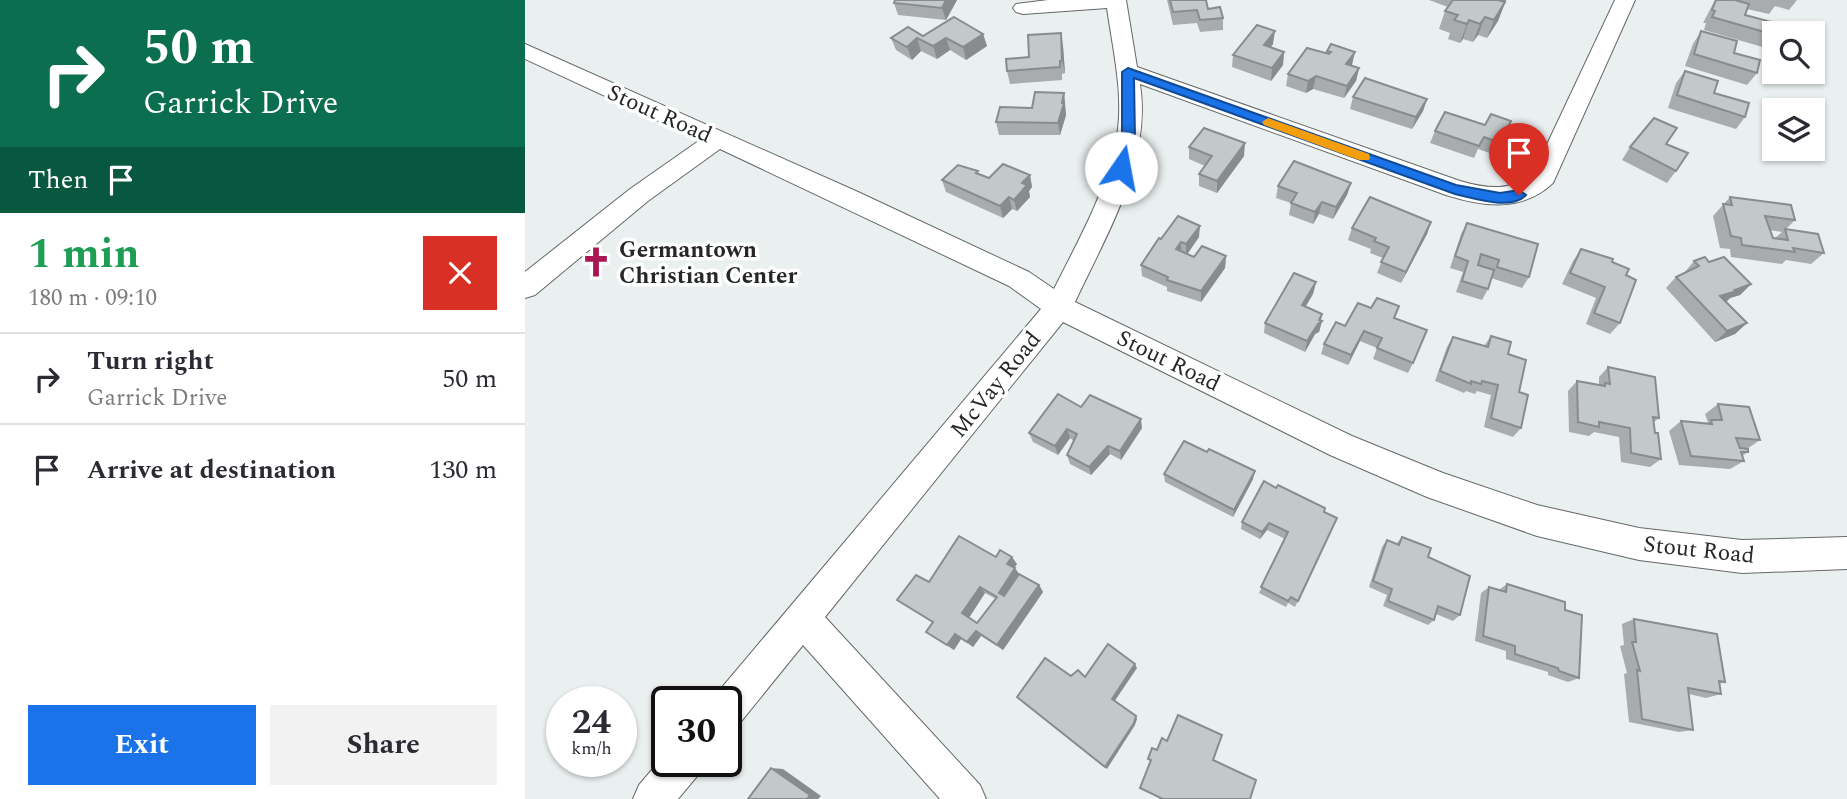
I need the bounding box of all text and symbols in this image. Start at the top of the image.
text: 50 m [143,11,254,86]
map controls [1762,21,1825,161]
button: search [1762,21,1825,84]
icon: right [28,28,119,119]
street label: Stout Road [601,76,718,153]
text: Garrick Drive [143,79,338,128]
button: layers [1762,98,1825,161]
pin [1489,123,1549,195]
position arrow [1084,131,1158,205]
icon: arrive [1500,134,1538,172]
text: Then [28,160,88,200]
icon: arrive [102,161,140,199]
text: 1 min [28,223,140,286]
place label: Germantown Christian Center [619,233,797,294]
button: close [423,236,497,310]
church icon: Germantown Christian Center [579,245,613,279]
text: 180 m · 09:10 [28,281,157,316]
street label: Stout Road [1110,321,1226,402]
street label: McVay Road [942,324,1050,446]
text: Turn right [87,341,214,381]
text: 50 m [442,359,497,399]
icon: right [28,360,66,398]
text: Garrick Drive [87,381,227,416]
text: Arrive at destination [87,450,336,490]
text: 130 m [429,450,497,490]
icon: arrive [28,451,66,489]
street label: Stout Road [1641,527,1756,574]
speed limit sign: 30 [651,686,742,777]
text: 24 [572,696,611,749]
button: Exit [28,705,256,785]
button: Share [270,705,497,785]
text: km/h [571,735,612,762]

